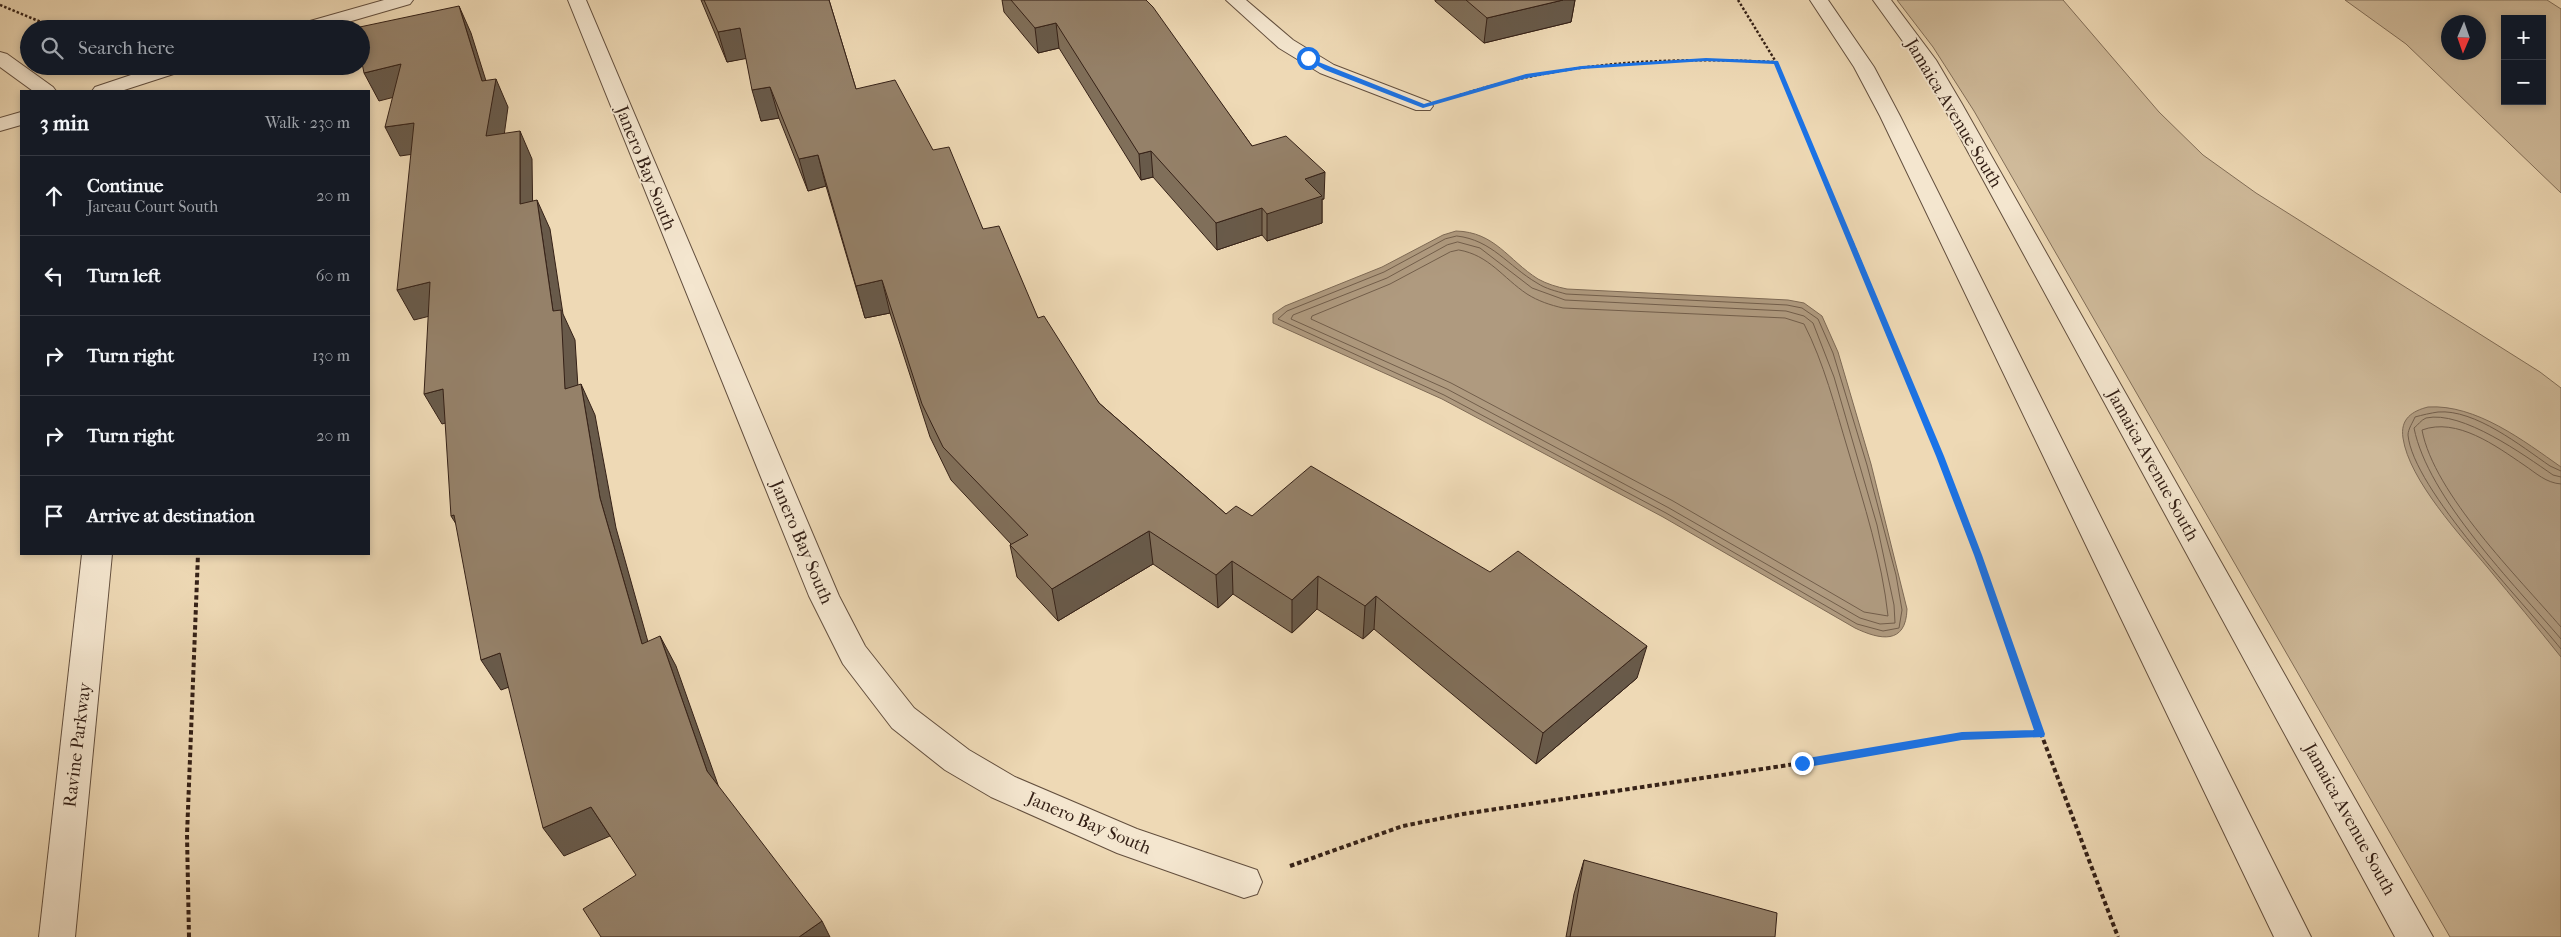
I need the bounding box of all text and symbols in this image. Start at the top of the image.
north arrow [2441,15,2486,60]
map controls [2501,15,2546,105]
button: + [2501,15,2546,60]
search box [20,20,370,75]
street label: Jamaica Avenue South [1900,33,2006,192]
icon: search [38,34,66,62]
text: Search here [78,37,174,59]
route start [1297,47,1320,70]
button: − [2501,60,2546,105]
street label: Janero Bay South [610,101,680,234]
text: 3 min [40,111,89,135]
text: Walk · 230 m [265,113,350,132]
text: Continue [87,175,163,197]
icon: ahead [40,182,68,210]
text: 20 m [316,186,350,205]
text: Jareau Court South [87,197,218,216]
icon: left [40,262,68,290]
text: Turn left [87,265,161,287]
text: 60 m [316,266,350,285]
icon: right [40,342,68,370]
text: Turn right [87,345,174,367]
text: 130 m [312,346,350,365]
street label: Jamaica Avenue South [2101,384,2203,545]
icon: right [40,422,68,450]
text: Turn right [87,425,174,447]
text: 20 m [316,426,350,445]
street label: Janero Bay South [765,475,837,607]
icon: arrive [40,502,68,530]
text: Arrive at destination [87,505,255,527]
street label: Ravine Parkway [59,680,96,809]
street label: Jamaica Avenue South [2298,738,2400,899]
route end [1791,752,1814,775]
street label: Janero Bay South [1022,787,1154,859]

